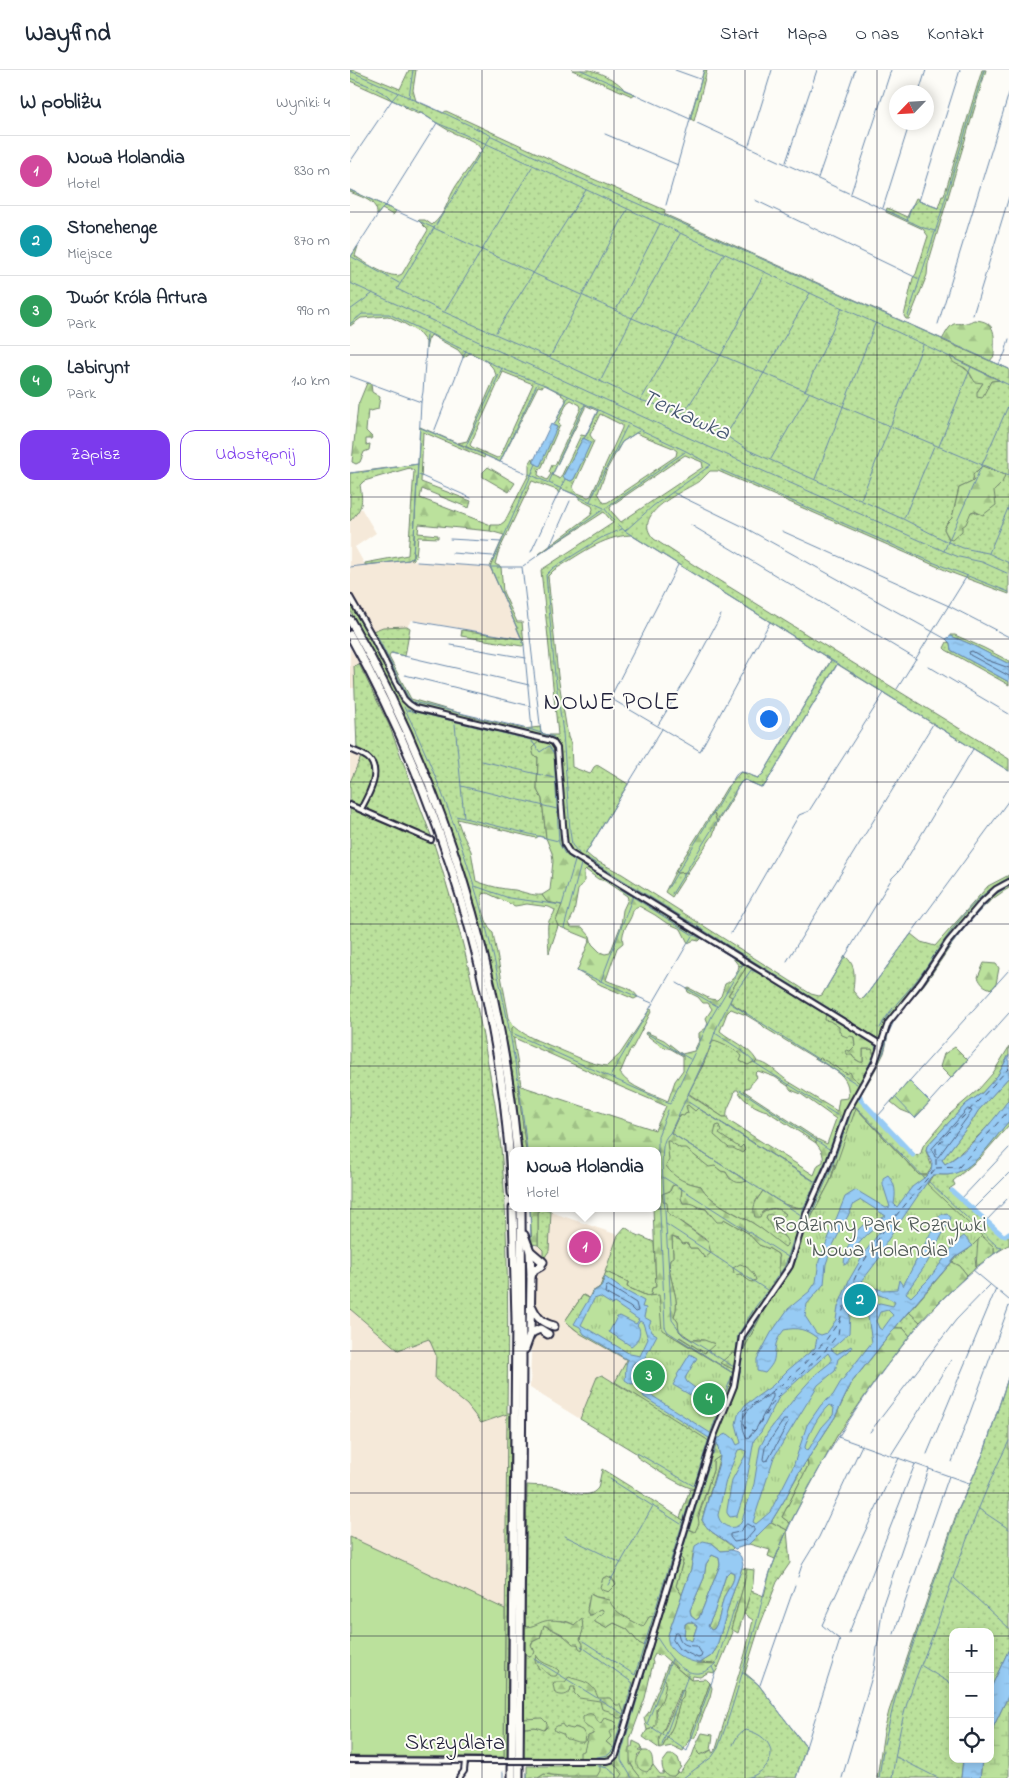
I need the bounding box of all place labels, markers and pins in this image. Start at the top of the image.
pin: 1 [569,1228,601,1266]
pin: 2 [844,1281,876,1319]
pin: 3 [633,1357,665,1395]
pin: 4 [693,1380,725,1418]

